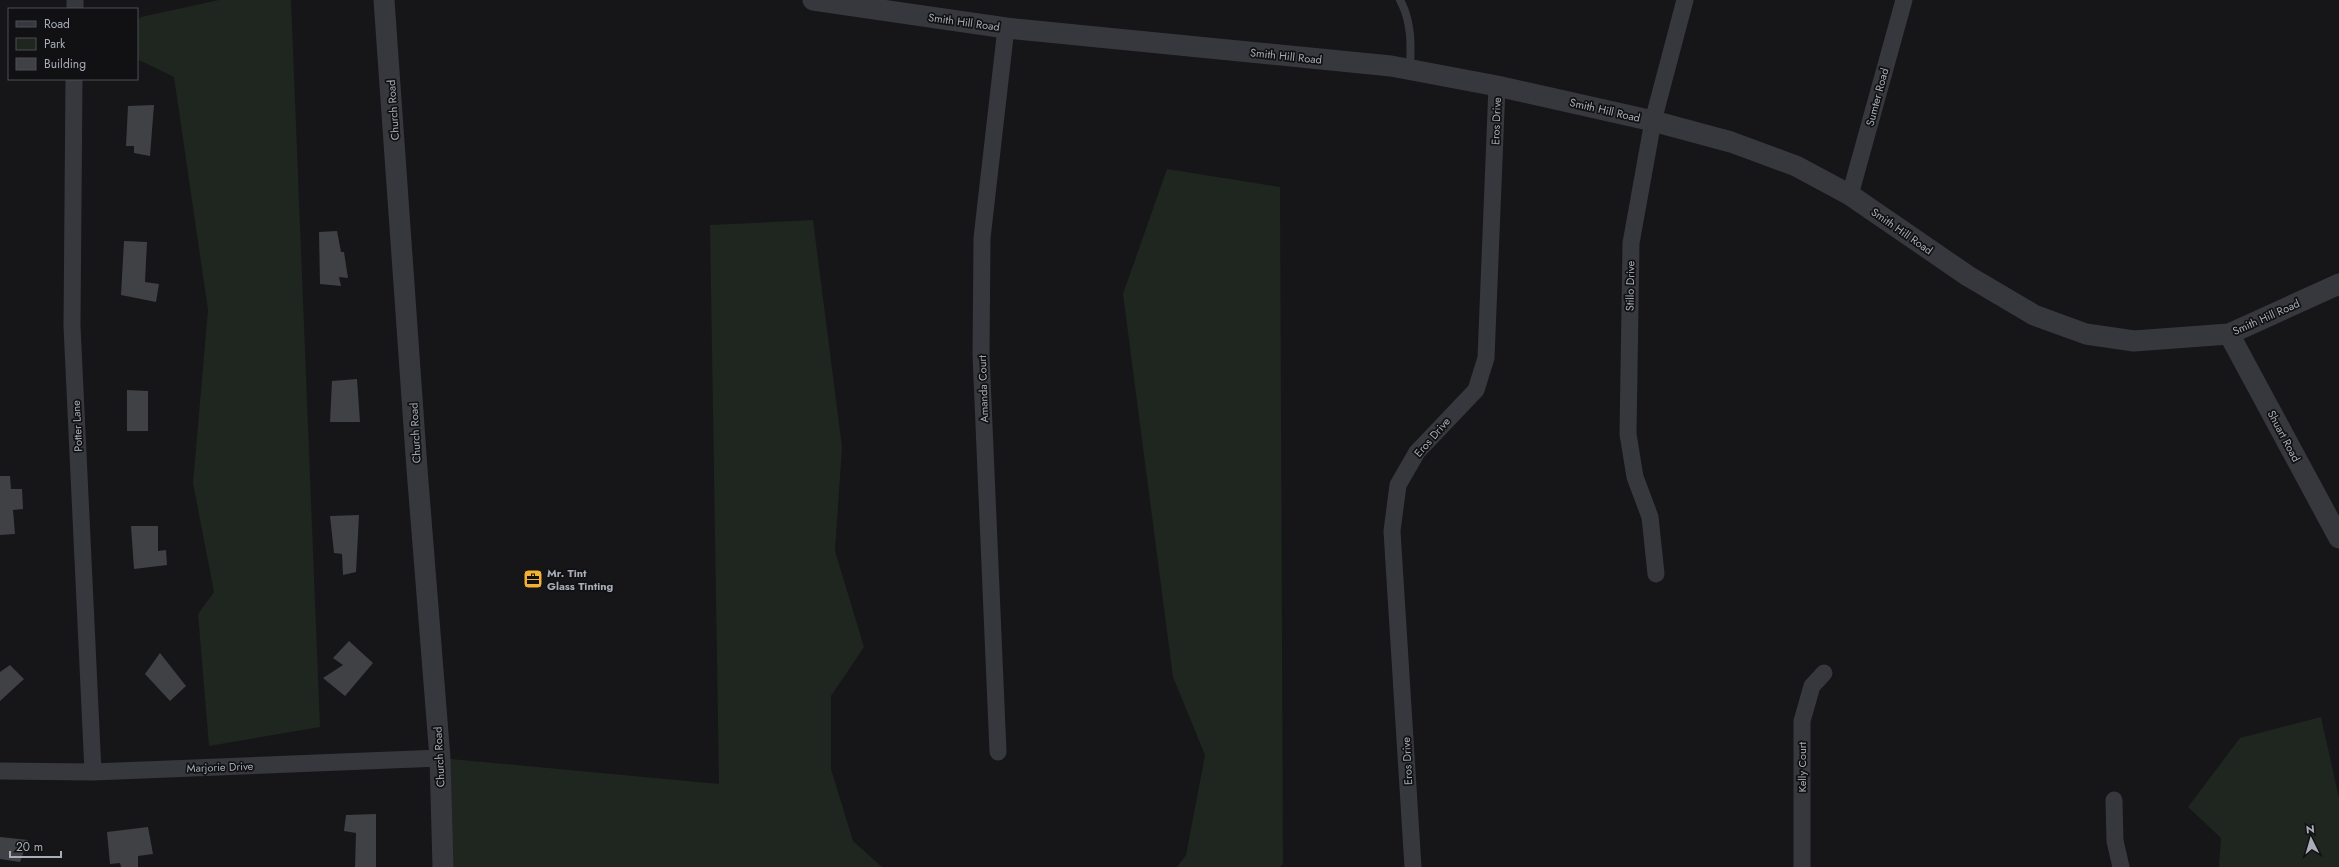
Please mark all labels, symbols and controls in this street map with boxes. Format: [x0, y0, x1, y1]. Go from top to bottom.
legend [8, 8, 138, 80]
street label: Smith Hill Road [927, 9, 1001, 35]
text: Road [44, 15, 70, 33]
text: Park [44, 35, 66, 53]
street label: Smith Hill Road [1249, 44, 1323, 68]
text: Building [44, 55, 86, 73]
street label: Sumter Road [1862, 66, 1892, 128]
street label: Church Road [383, 79, 403, 141]
street label: Smith Hill Road [1568, 94, 1642, 126]
street label: Eros Drive [1487, 96, 1505, 145]
street label: Smith Hill Road [1868, 204, 1936, 258]
street label: Stillo Drive [1622, 260, 1638, 311]
street label: Smith Hill Road [2230, 295, 2302, 339]
street label: Amanda Court [974, 355, 992, 423]
street label: Potter Lane [68, 400, 86, 452]
street label: Church Road [405, 402, 425, 464]
street label: Shuart Road [2264, 407, 2304, 465]
street label: Eros Drive [1410, 413, 1454, 460]
place label: Mr. Tint Glass Tinting [547, 565, 614, 594]
office icon: Mr. Tint Glass Tinting [522, 568, 544, 590]
street label: Church Road [429, 726, 449, 788]
street label: Eros Drive [1398, 736, 1416, 785]
street label: Kelly Court [1794, 741, 1810, 792]
street label: Marjorie Drive [186, 758, 254, 776]
north arrow [2291, 819, 2331, 859]
text: N [2305, 821, 2315, 837]
scale bar [10, 833, 61, 859]
text: 20 m [16, 838, 43, 856]

